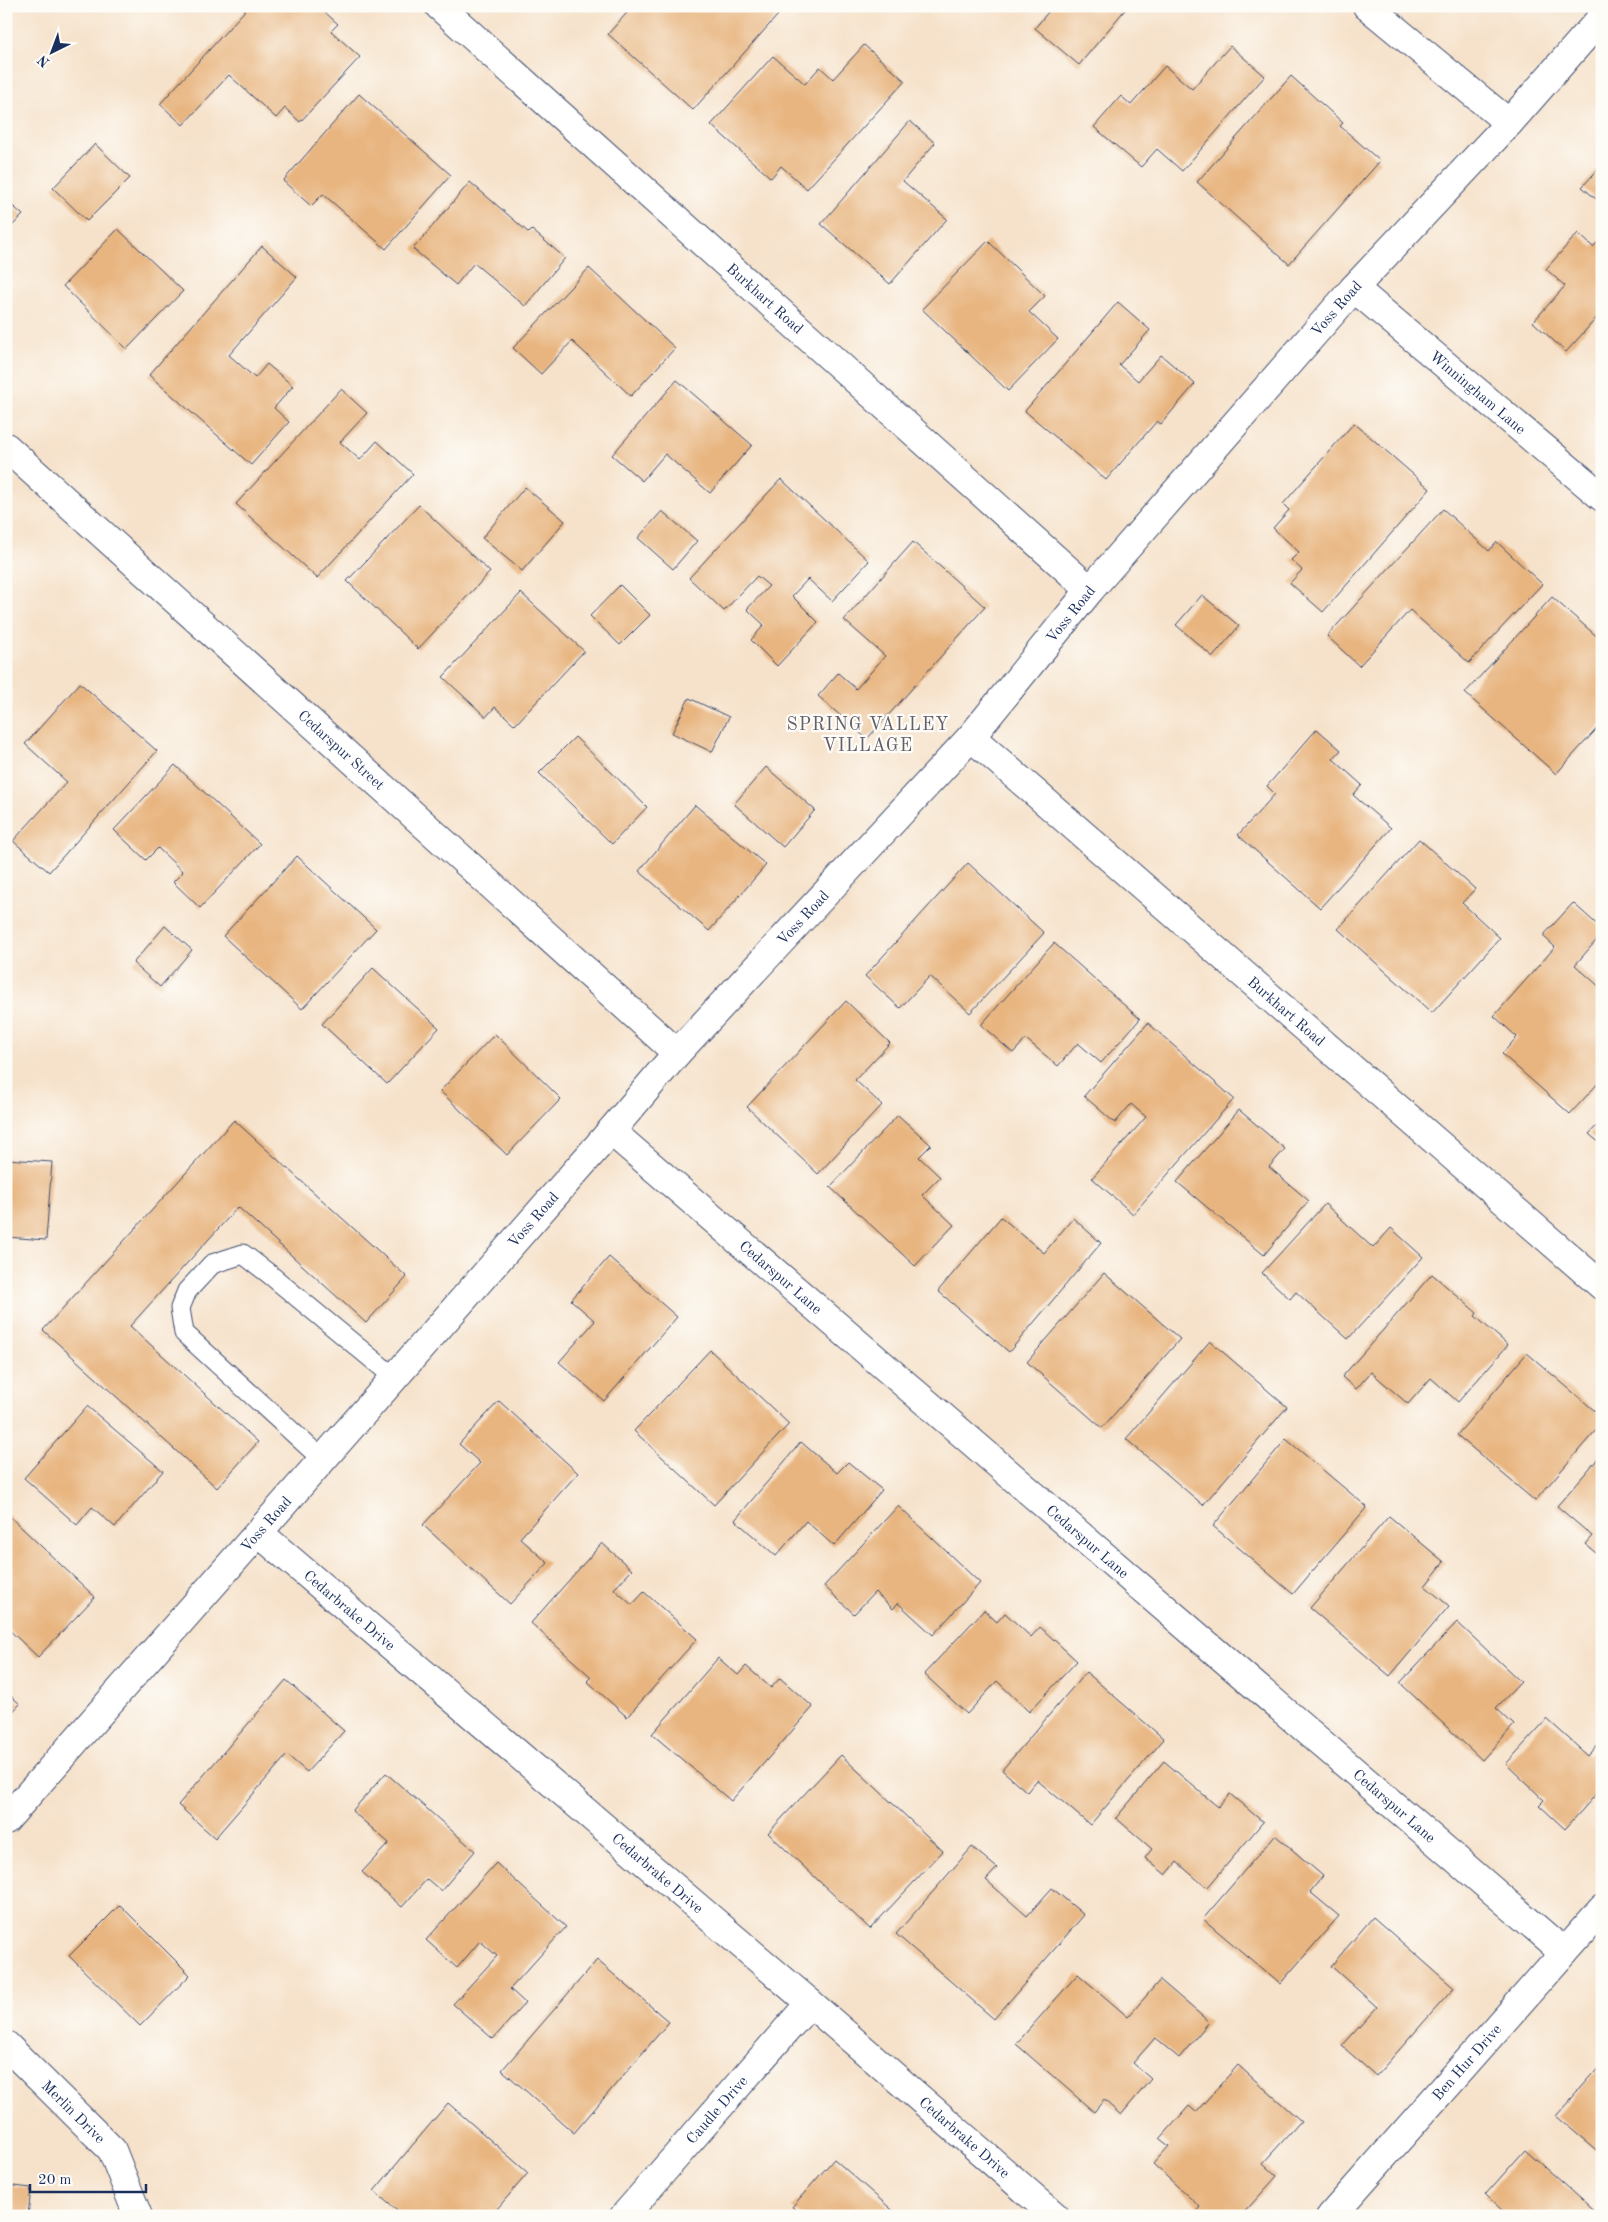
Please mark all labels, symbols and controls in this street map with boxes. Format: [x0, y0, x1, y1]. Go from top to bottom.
north arrow [28, 28, 78, 78]
text: N [35, 52, 53, 70]
street label: Burkhart Road [723, 262, 805, 338]
street label: Voss Road [1309, 279, 1366, 340]
street label: Winningham Lane [1426, 349, 1528, 438]
street label: Voss Road [1044, 584, 1099, 646]
street label: Cedarspur Street [294, 708, 387, 794]
district label: SPRING VALLEY VILLAGE [787, 716, 949, 755]
street label: Voss Road [775, 888, 833, 949]
street label: Burkhart Road [1244, 975, 1327, 1050]
street label: Voss Road [506, 1190, 563, 1251]
street label: Cedarspur Lane [736, 1239, 824, 1318]
street label: Voss Road [239, 1494, 295, 1556]
street label: Cedarspur Lane [1042, 1503, 1131, 1582]
street label: Cedarbrake Drive [300, 1568, 397, 1654]
street label: Cedarspur Lane [1349, 1768, 1438, 1847]
street label: Cedarbrake Drive [608, 1831, 705, 1917]
street label: Ben Hur Drive [1430, 2022, 1505, 2104]
street label: Caudle Drive [684, 2074, 751, 2148]
street label: Merlin Drive [38, 2079, 107, 2147]
street label: Cedarbrake Drive [915, 2095, 1012, 2182]
scale bar [30, 2162, 146, 2194]
text: 20 m [38, 2173, 72, 2188]

